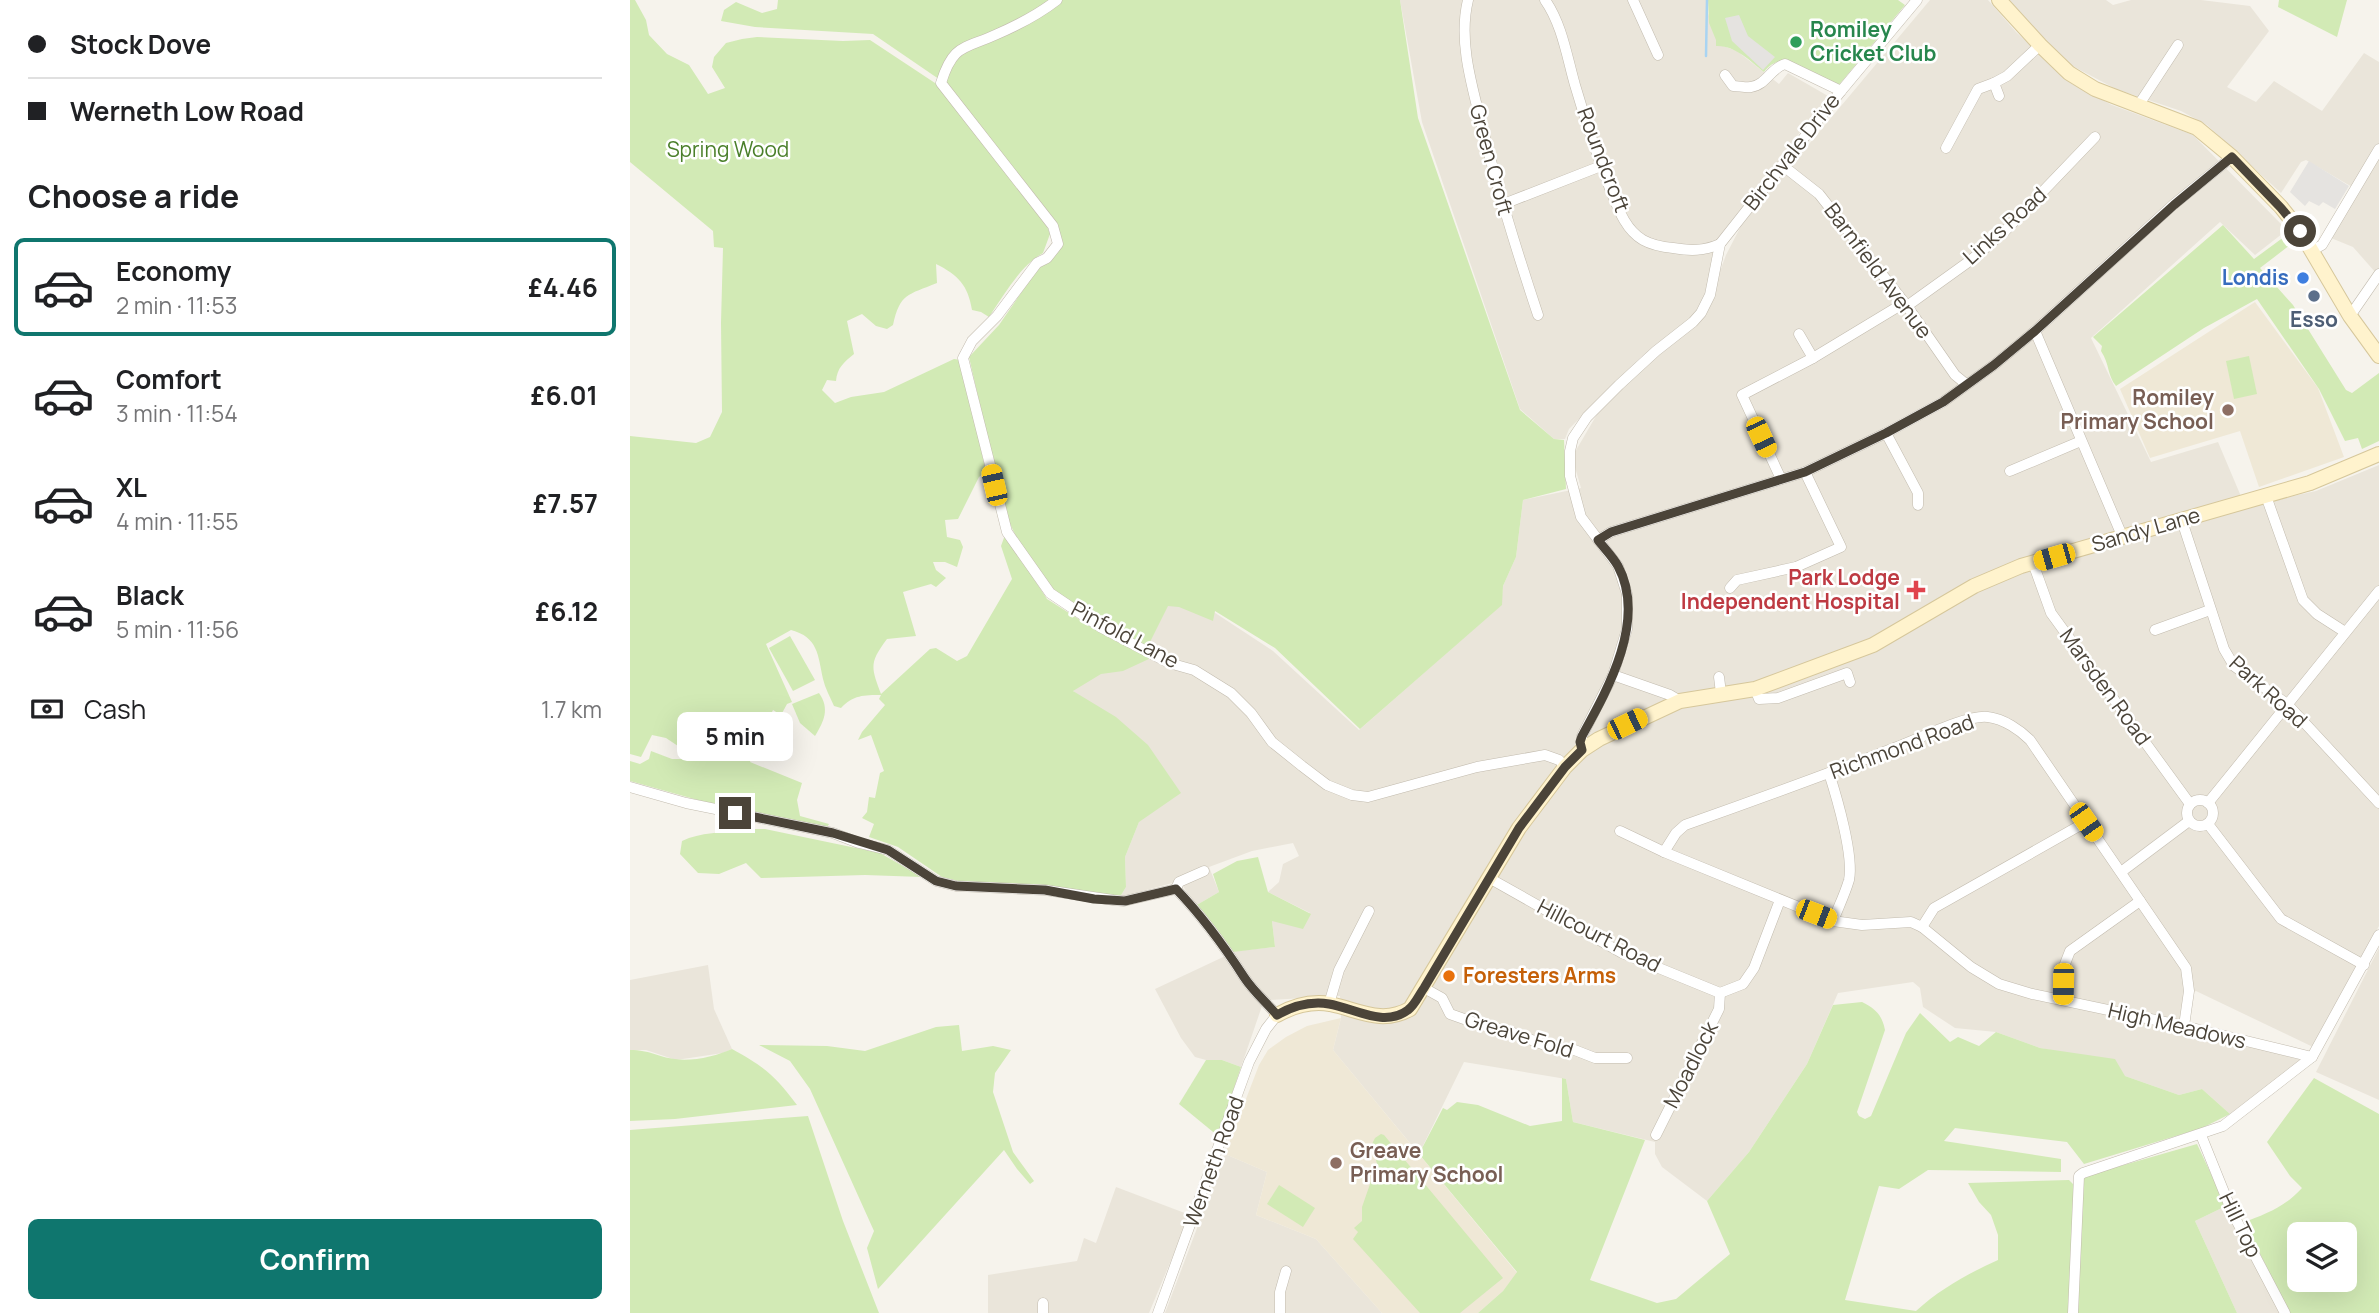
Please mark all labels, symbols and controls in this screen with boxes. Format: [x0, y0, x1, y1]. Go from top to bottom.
place label: Romiley Cricket Club [1810, 15, 1936, 67]
text: Stock Dove [70, 26, 211, 62]
marker: Romiley Cricket Club [1788, 34, 1804, 50]
street label: Birchvale Drive [1737, 87, 1846, 216]
text: Werneth Low Road [70, 93, 304, 129]
street label: Green Croft [1464, 101, 1520, 218]
street label: Roundcroft [1571, 103, 1637, 216]
park label: Spring Wood [667, 135, 789, 163]
text: Choose a ride [28, 174, 239, 218]
street label: Links Road [1957, 180, 2052, 270]
street label: Barnfield Avenue [1819, 197, 1939, 344]
route start [2284, 215, 2316, 247]
text: Economy [116, 253, 231, 289]
icon: car [32, 256, 95, 319]
place label: Londis [2222, 263, 2289, 291]
text: £4.46 [528, 269, 598, 305]
marker: Londis [2295, 270, 2311, 286]
marker: Esso [2306, 288, 2322, 304]
text: 2 min · 11:53 [116, 289, 237, 321]
place label: Esso [2290, 305, 2338, 333]
text: Comfort [116, 361, 222, 397]
icon: car [32, 364, 95, 427]
text: £6.01 [531, 377, 598, 413]
place label: Romiley Primary School [2060, 383, 2214, 435]
text: 3 min · 11:54 [116, 397, 238, 429]
marker: Romiley Primary School [2220, 402, 2236, 418]
car [1743, 414, 1780, 460]
car [980, 462, 1009, 508]
text: XL [116, 469, 147, 505]
icon: car [32, 472, 95, 535]
text: £7.57 [533, 485, 598, 521]
street label: Sandy Lane [2088, 500, 2203, 558]
text: 4 min · 11:55 [116, 505, 239, 537]
car [2031, 541, 2078, 573]
place label: Park Lodge Independent Hospital [1681, 563, 1900, 615]
text: Black [116, 577, 184, 613]
icon: car [32, 580, 95, 643]
marker: Park Lodge Independent Hospital [1906, 580, 1926, 600]
text: £6.12 [535, 593, 598, 629]
street label: Pinfold Lane [1067, 594, 1184, 674]
text: 5 min · 11:56 [116, 613, 239, 645]
street label: Marsden Road [2054, 622, 2158, 751]
street label: Park Road [2224, 649, 2314, 734]
icon: cash [28, 690, 66, 728]
text: Cash [84, 691, 146, 727]
text: 1.7 km [541, 693, 602, 725]
car [1604, 705, 1651, 743]
street label: Richmond Road [1826, 707, 1977, 785]
callout: 5 min [677, 712, 793, 760]
text: 5 min [705, 720, 765, 752]
route end [719, 797, 751, 829]
car [2066, 799, 2107, 845]
street label: Hillcourt Road [1533, 892, 1666, 978]
car [1793, 897, 1840, 931]
place label: Foresters Arms [1463, 961, 1616, 989]
car [2053, 963, 2074, 1005]
marker: Foresters Arms [1441, 968, 1457, 984]
street label: High Meadows [2105, 996, 2249, 1055]
street label: Greave Fold [1462, 1004, 1577, 1064]
street label: Moadlock [1656, 1016, 1724, 1113]
street label: Werneth Road [1176, 1092, 1250, 1231]
place label: Greave Primary School [1350, 1136, 1504, 1188]
marker: Greave Primary School [1328, 1155, 1344, 1171]
street label: Hill Top [2213, 1187, 2269, 1262]
button: Confirm [28, 1219, 602, 1299]
map controls [2287, 1222, 2357, 1292]
button: layers [2287, 1222, 2357, 1292]

